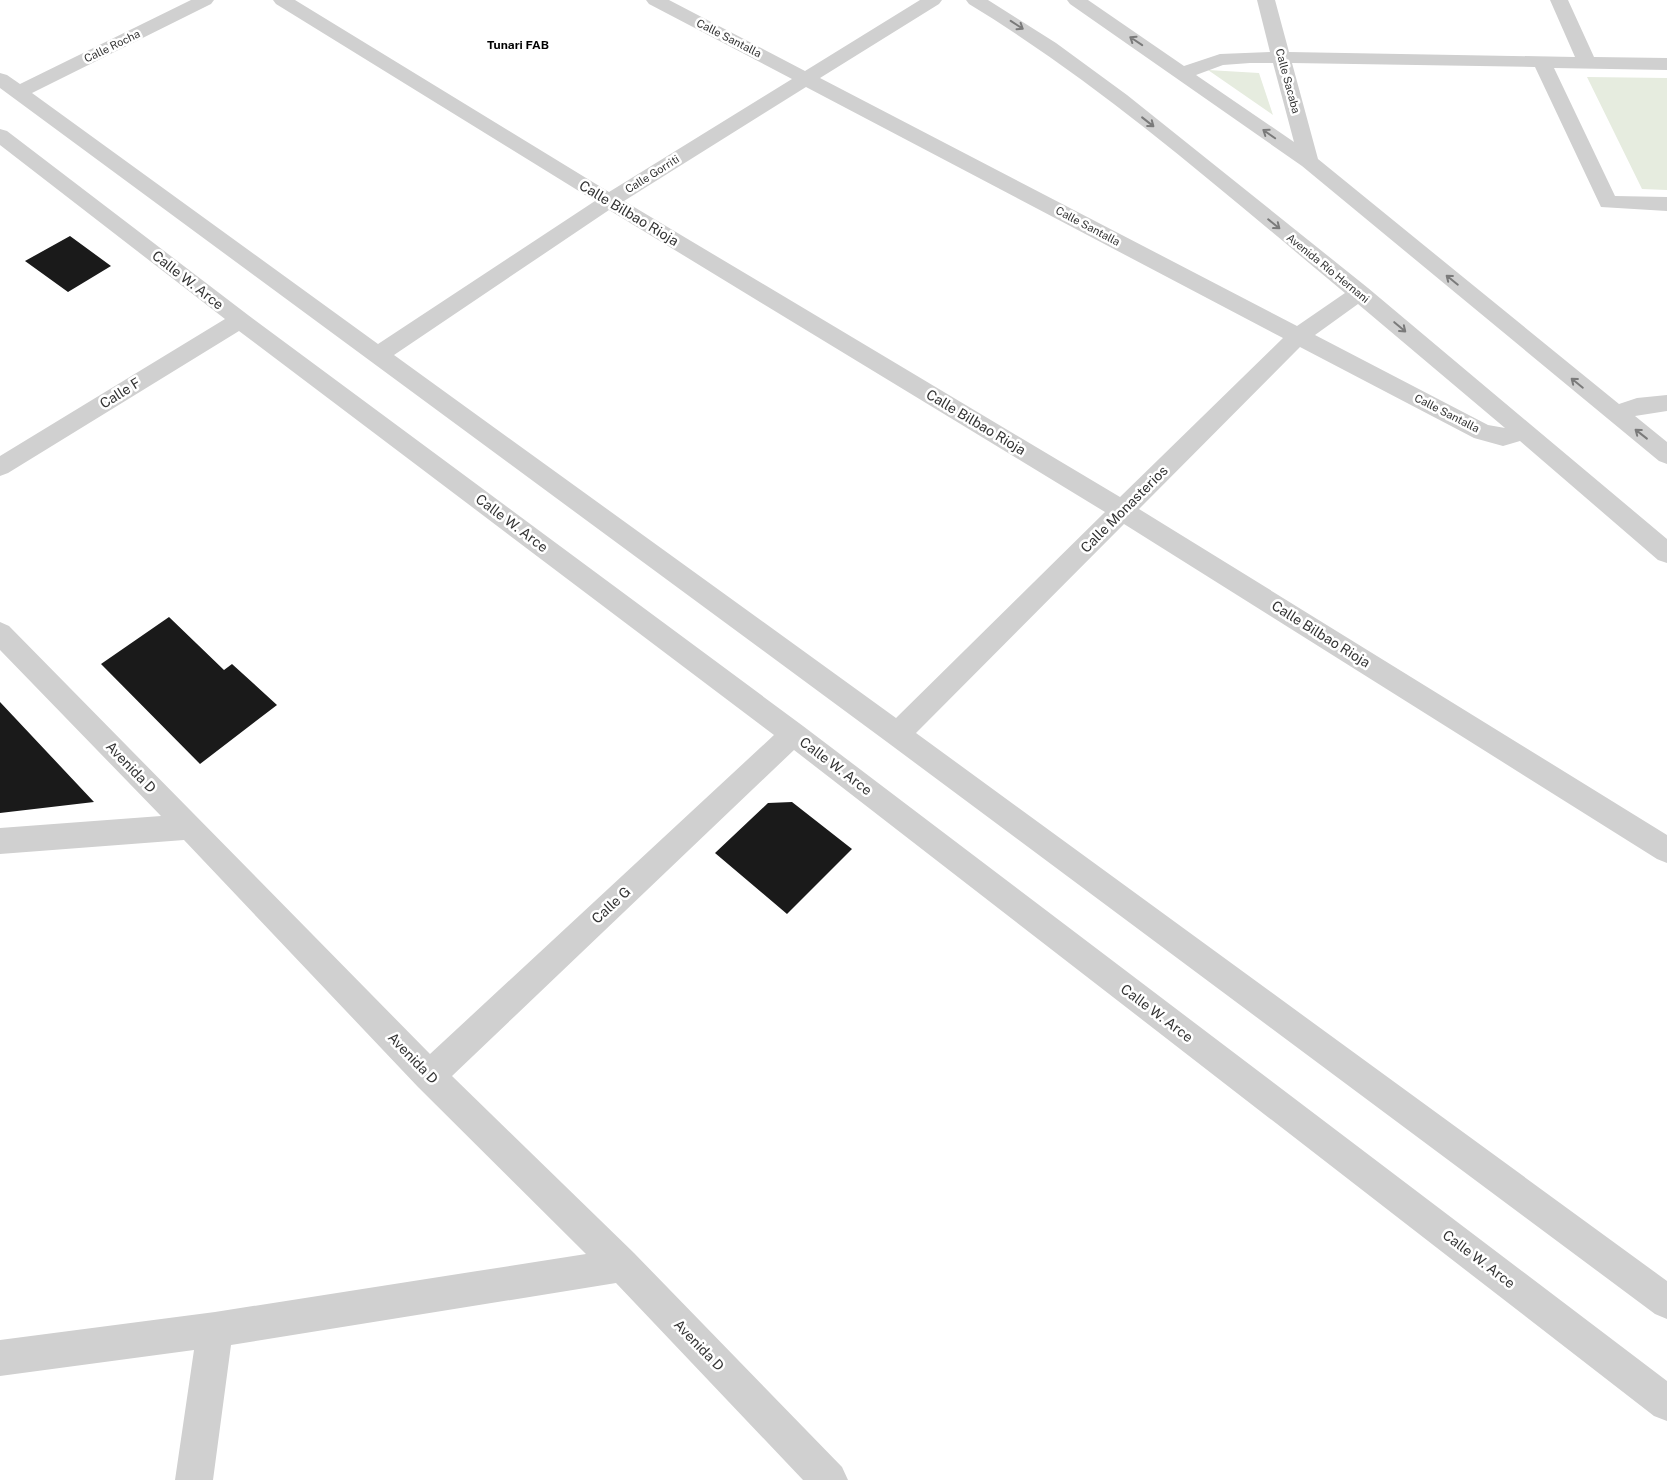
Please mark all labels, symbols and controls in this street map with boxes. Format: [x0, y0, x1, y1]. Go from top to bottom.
street label: Calle Santalla [695, 17, 763, 59]
one-way arrow [1010, 20, 1024, 30]
street label: Calle Rocha [82, 27, 142, 65]
one-way arrow [1129, 36, 1143, 46]
district label: Tunari FAB [487, 38, 549, 52]
street label: Calle Sacaba [1274, 47, 1302, 115]
one-way arrow [1141, 116, 1154, 127]
one-way arrow [1262, 129, 1276, 139]
street label: Calle Gorriti [623, 153, 681, 195]
street label: Calle Bilbao Rioja [576, 177, 682, 249]
street label: Calle Santalla [1054, 204, 1122, 248]
one-way arrow [1267, 218, 1280, 229]
street label: Avenida Río Hernani [1284, 231, 1372, 305]
street label: Calle W. Arce [149, 247, 227, 313]
one-way arrow [1445, 274, 1458, 285]
one-way arrow [1393, 321, 1406, 332]
street label: Calle F [97, 374, 143, 412]
one-way arrow [1571, 377, 1584, 388]
street label: Calle Bilbao Rioja [923, 386, 1029, 458]
street label: Calle Santalla [1413, 392, 1481, 434]
one-way arrow [1635, 429, 1648, 440]
street label: Calle Monasterios [1077, 462, 1171, 556]
street label: Calle W. Arce [473, 491, 551, 555]
street label: Calle Bilbao Rioja [1269, 597, 1373, 671]
street label: Calle W. Arce [797, 734, 875, 798]
street label: Avenida D [103, 738, 159, 796]
street label: Calle G [588, 883, 634, 927]
street label: Calle W. Arce [1118, 981, 1196, 1045]
street label: Avenida D [385, 1029, 441, 1087]
street label: Calle W. Arce [1440, 1227, 1518, 1291]
street label: Avenida D [671, 1316, 727, 1374]

